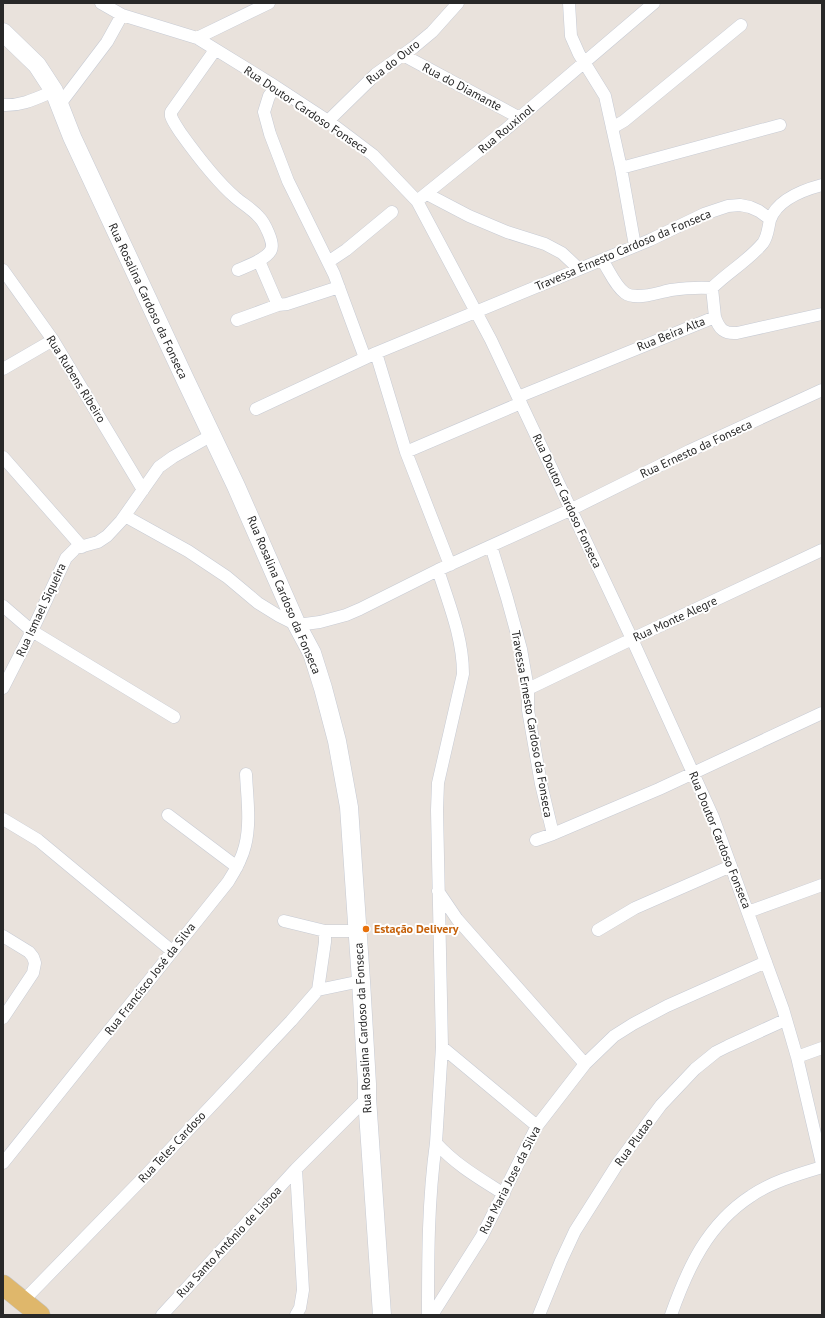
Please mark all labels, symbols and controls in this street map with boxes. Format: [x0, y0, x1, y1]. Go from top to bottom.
street label: Rua do Ouro [363, 36, 423, 87]
street label: Rua do Diamante [420, 59, 505, 114]
street label: Rua Doutor Cardoso Fonseca [241, 62, 371, 157]
street label: Rua Rouxinol [475, 101, 537, 156]
street label: Travessa Ernesto Cardoso da Fonseca [533, 206, 713, 294]
street label: Rua Rosalina Cardoso da Fonseca [106, 220, 191, 381]
street label: Rua Beira Alta [634, 313, 707, 354]
street label: Rua Rubens Ribeiro [44, 332, 109, 425]
street label: Rua Ernesto da Fonseca [637, 416, 754, 481]
street label: Rua Doutor Cardoso Fonseca [530, 431, 605, 571]
street label: Rua Rosalina Cardoso da Fonseca [244, 513, 325, 676]
street label: Rua Ismael Siqueira [12, 561, 69, 659]
street label: Rua Monte Alegre [630, 593, 719, 645]
street label: Travessa Ernesto Cardoso da Fonseca [509, 629, 556, 819]
street label: Rua Doutor Cardoso Fonseca [686, 769, 755, 911]
street label: Rua Francisco José da Silva [101, 919, 198, 1038]
place label: Estação Delivery [374, 921, 459, 936]
marker: Estação Delivery [361, 924, 371, 934]
street label: Rua Rosalina Cardoso da Fonseca [351, 942, 374, 1114]
street label: Rua Teles Cardoso [135, 1108, 209, 1186]
street label: Rua Plutao [611, 1115, 656, 1169]
street label: Rua Maria Jose da Silva [476, 1123, 543, 1236]
street label: Rua Santo Antônio de Lisboa [173, 1183, 284, 1301]

